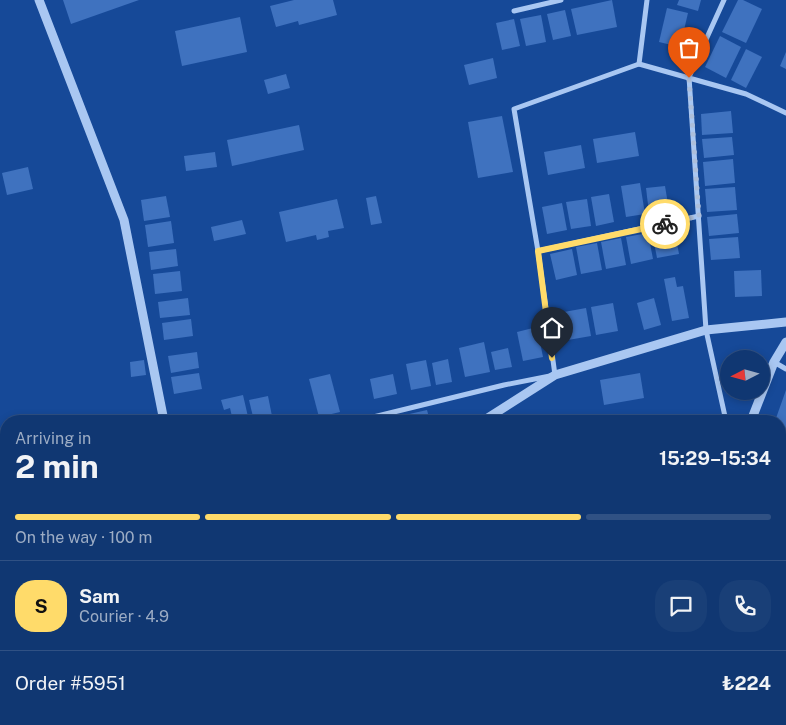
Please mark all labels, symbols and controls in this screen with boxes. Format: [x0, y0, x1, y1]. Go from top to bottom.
pin [668, 27, 710, 78]
icon: bag [675, 34, 703, 62]
courier [640, 199, 690, 249]
icon: bike [651, 210, 679, 238]
pin [531, 307, 573, 358]
icon: home [538, 314, 566, 342]
north arrow [720, 350, 770, 400]
map controls [720, 350, 770, 400]
text: Arriving in [15, 429, 91, 448]
text: 15:29–15:34 [659, 447, 771, 469]
text: 2 min [15, 448, 99, 485]
text: On the way · 100 m [15, 528, 152, 547]
button: chat [655, 580, 707, 632]
button: phone [719, 580, 771, 632]
text: Sam [79, 585, 120, 607]
text: S [34, 595, 48, 617]
text: Courier · 4.9 [79, 607, 169, 626]
text: Order #5951 [15, 672, 126, 694]
text: ₺224 [722, 672, 771, 694]

